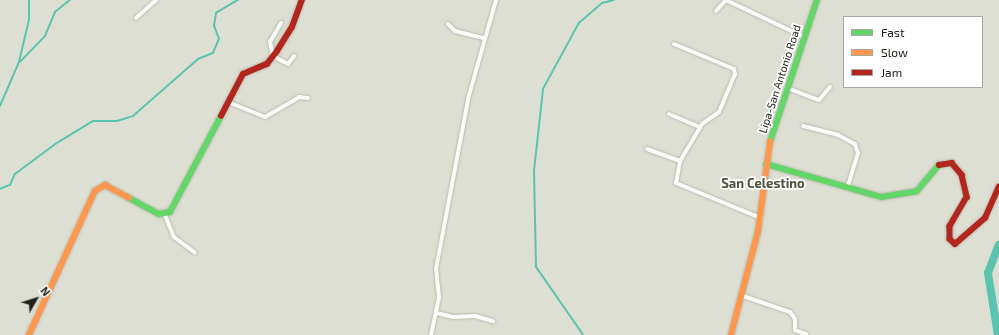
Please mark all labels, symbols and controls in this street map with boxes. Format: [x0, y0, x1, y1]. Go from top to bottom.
legend [843, 16, 983, 88]
street label: Lipa-San Antonio Road [756, 23, 804, 135]
text: Fast [881, 25, 904, 39]
text: Slow [881, 45, 908, 59]
text: Jam [881, 65, 902, 79]
district label: San Celestino [721, 175, 805, 191]
north arrow [16, 279, 56, 319]
text: N [38, 284, 53, 298]

